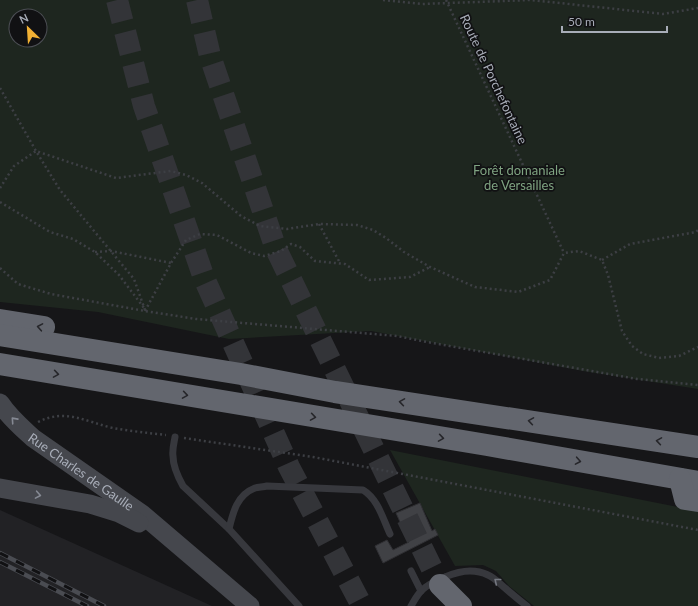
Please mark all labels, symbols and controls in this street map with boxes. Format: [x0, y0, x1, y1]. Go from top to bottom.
north arrow [8, 8, 48, 48]
scale bar [562, 8, 667, 34]
text: N [17, 11, 30, 26]
street label: Route de Porchefontaine [457, 12, 531, 147]
text: 50 m [568, 14, 595, 29]
park label: Forêt domaniale de Versailles [473, 162, 565, 193]
one-way arrow [37, 323, 43, 332]
one-way arrow [53, 369, 59, 378]
one-way arrow [182, 391, 188, 399]
one-way arrow [399, 398, 405, 407]
one-way arrow [310, 412, 316, 421]
one-way arrow [11, 417, 18, 425]
one-way arrow [528, 418, 534, 426]
street label: Rue Charles de Gaulle [25, 429, 137, 514]
one-way arrow [438, 433, 444, 442]
one-way arrow [656, 437, 663, 446]
one-way arrow [575, 456, 581, 465]
one-way arrow [35, 490, 42, 499]
one-way arrow [494, 579, 501, 586]

